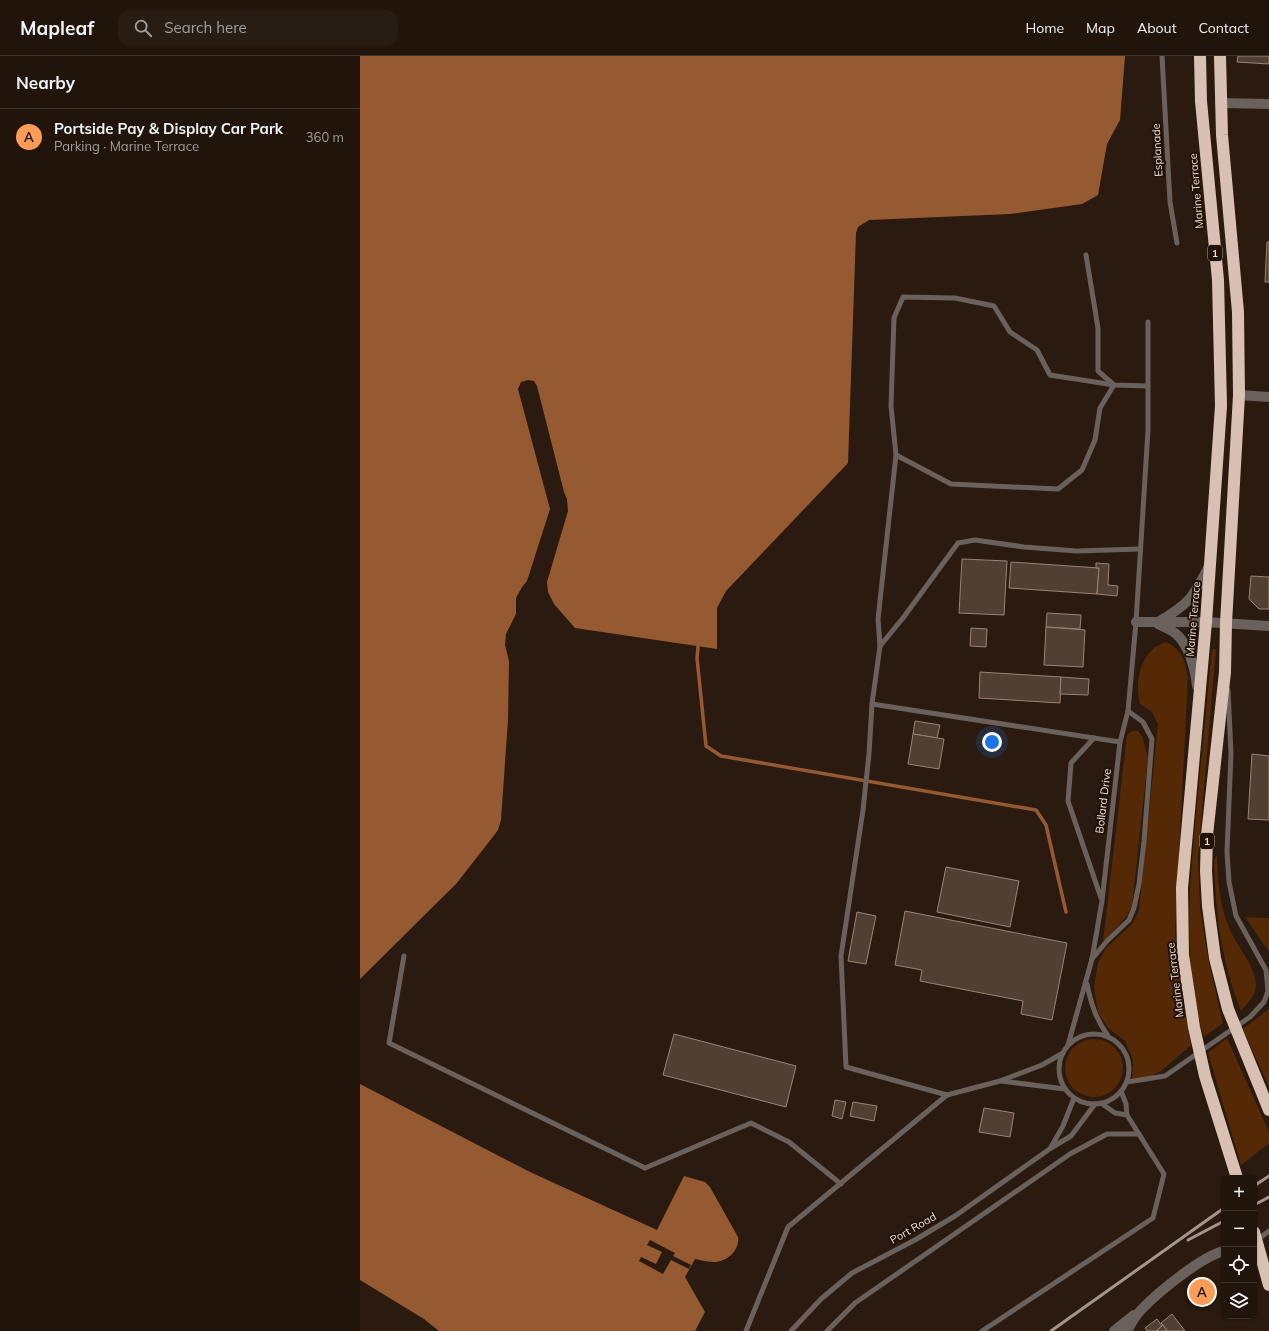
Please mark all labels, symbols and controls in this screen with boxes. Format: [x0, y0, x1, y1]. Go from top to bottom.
search box [118, 10, 398, 46]
text: Mapleaf [20, 16, 94, 40]
icon: search [132, 17, 154, 39]
text: Search here [164, 18, 247, 37]
text: Home [1025, 19, 1064, 37]
text: Map [1086, 19, 1115, 37]
text: About [1137, 19, 1177, 37]
text: Contact [1199, 19, 1249, 37]
text: Nearby [16, 72, 75, 93]
text: Portside Pay & Display Car Park [54, 119, 283, 138]
street label: Esplanade [1149, 123, 1165, 177]
text: A [24, 129, 34, 145]
text: 360 m [306, 129, 344, 145]
text: Parking · Marine Terrace [54, 138, 199, 154]
street label: Marine Terrace [1186, 153, 1206, 229]
road number: 1 [1208, 245, 1222, 261]
street label: Marine Terrace [1183, 581, 1203, 657]
your location [982, 732, 1002, 752]
street label: Bollard Drive [1092, 768, 1114, 834]
road number: 1 [1200, 833, 1214, 849]
street label: Marine Terrace [1163, 942, 1187, 1018]
map controls [1221, 1175, 1257, 1319]
button: + [1221, 1175, 1257, 1211]
street label: Port Road [887, 1209, 939, 1247]
button: − [1221, 1211, 1257, 1247]
button: locate [1221, 1247, 1257, 1283]
pin: A [1189, 1277, 1215, 1307]
button: layers [1221, 1283, 1257, 1319]

